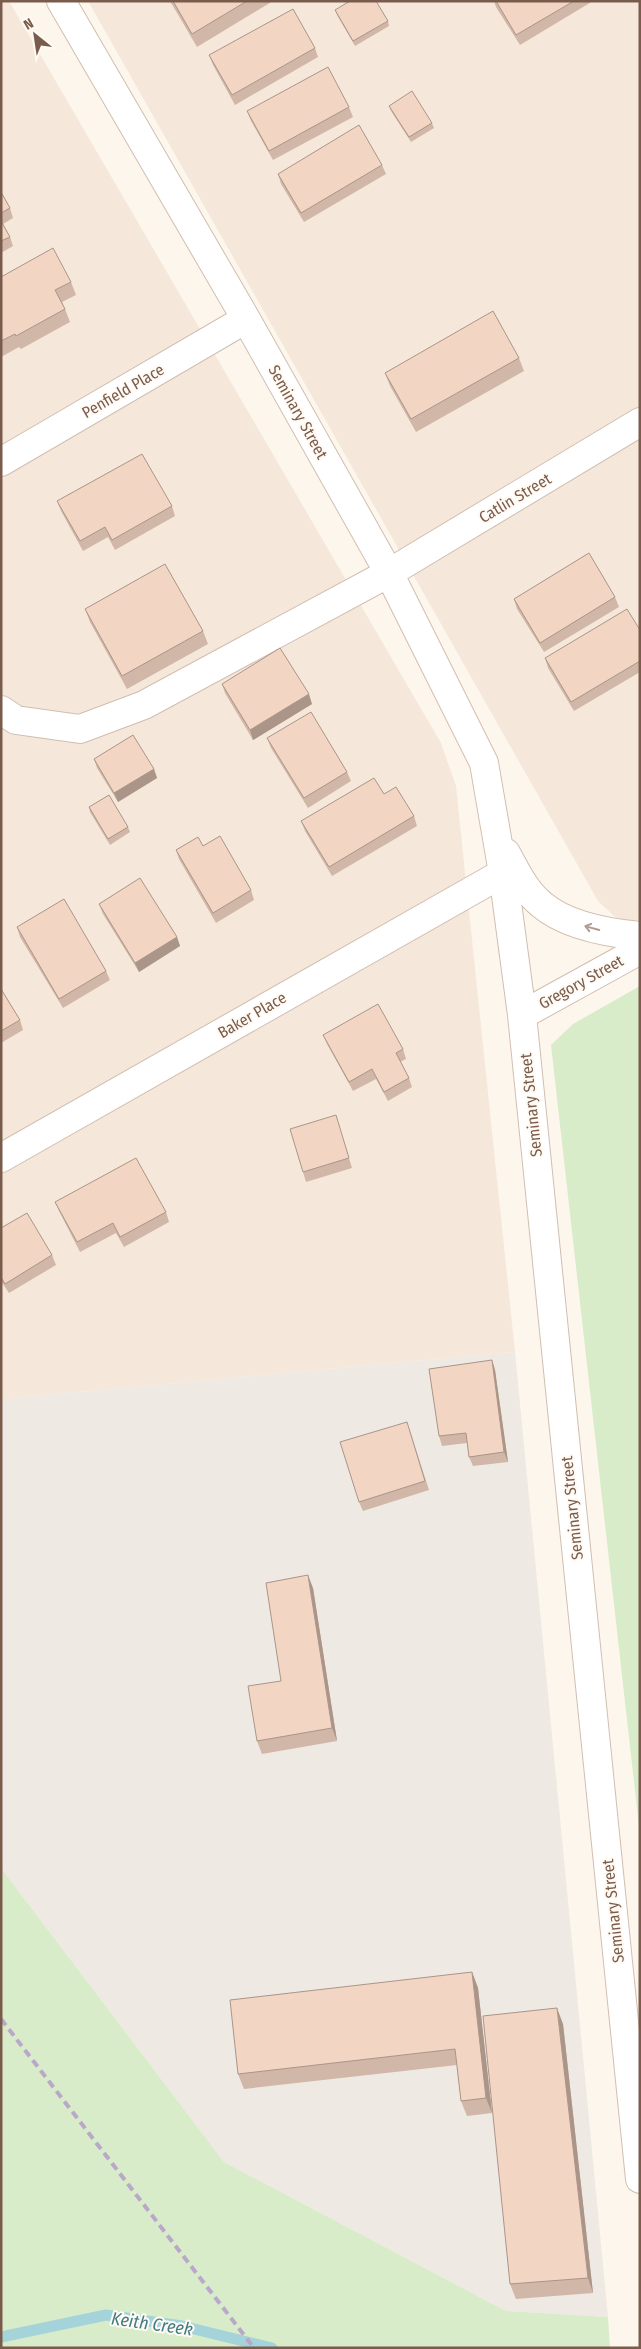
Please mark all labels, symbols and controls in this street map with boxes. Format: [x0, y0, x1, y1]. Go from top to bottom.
north arrow [10, 10, 60, 60]
text: N [21, 15, 37, 34]
street label: Penfield Place [79, 360, 168, 422]
street label: Seminary Street [264, 362, 332, 463]
street label: Catlin Street [476, 469, 555, 527]
one-way arrow [584, 923, 600, 932]
street label: Gregory Street [535, 951, 627, 1013]
street label: Baker Place [214, 988, 290, 1042]
street label: Seminary Street [516, 1051, 546, 1158]
street label: Seminary Street [557, 1454, 587, 1561]
street label: Seminary Street [598, 1857, 628, 1964]
water label: Keith Creek [110, 2307, 194, 2341]

